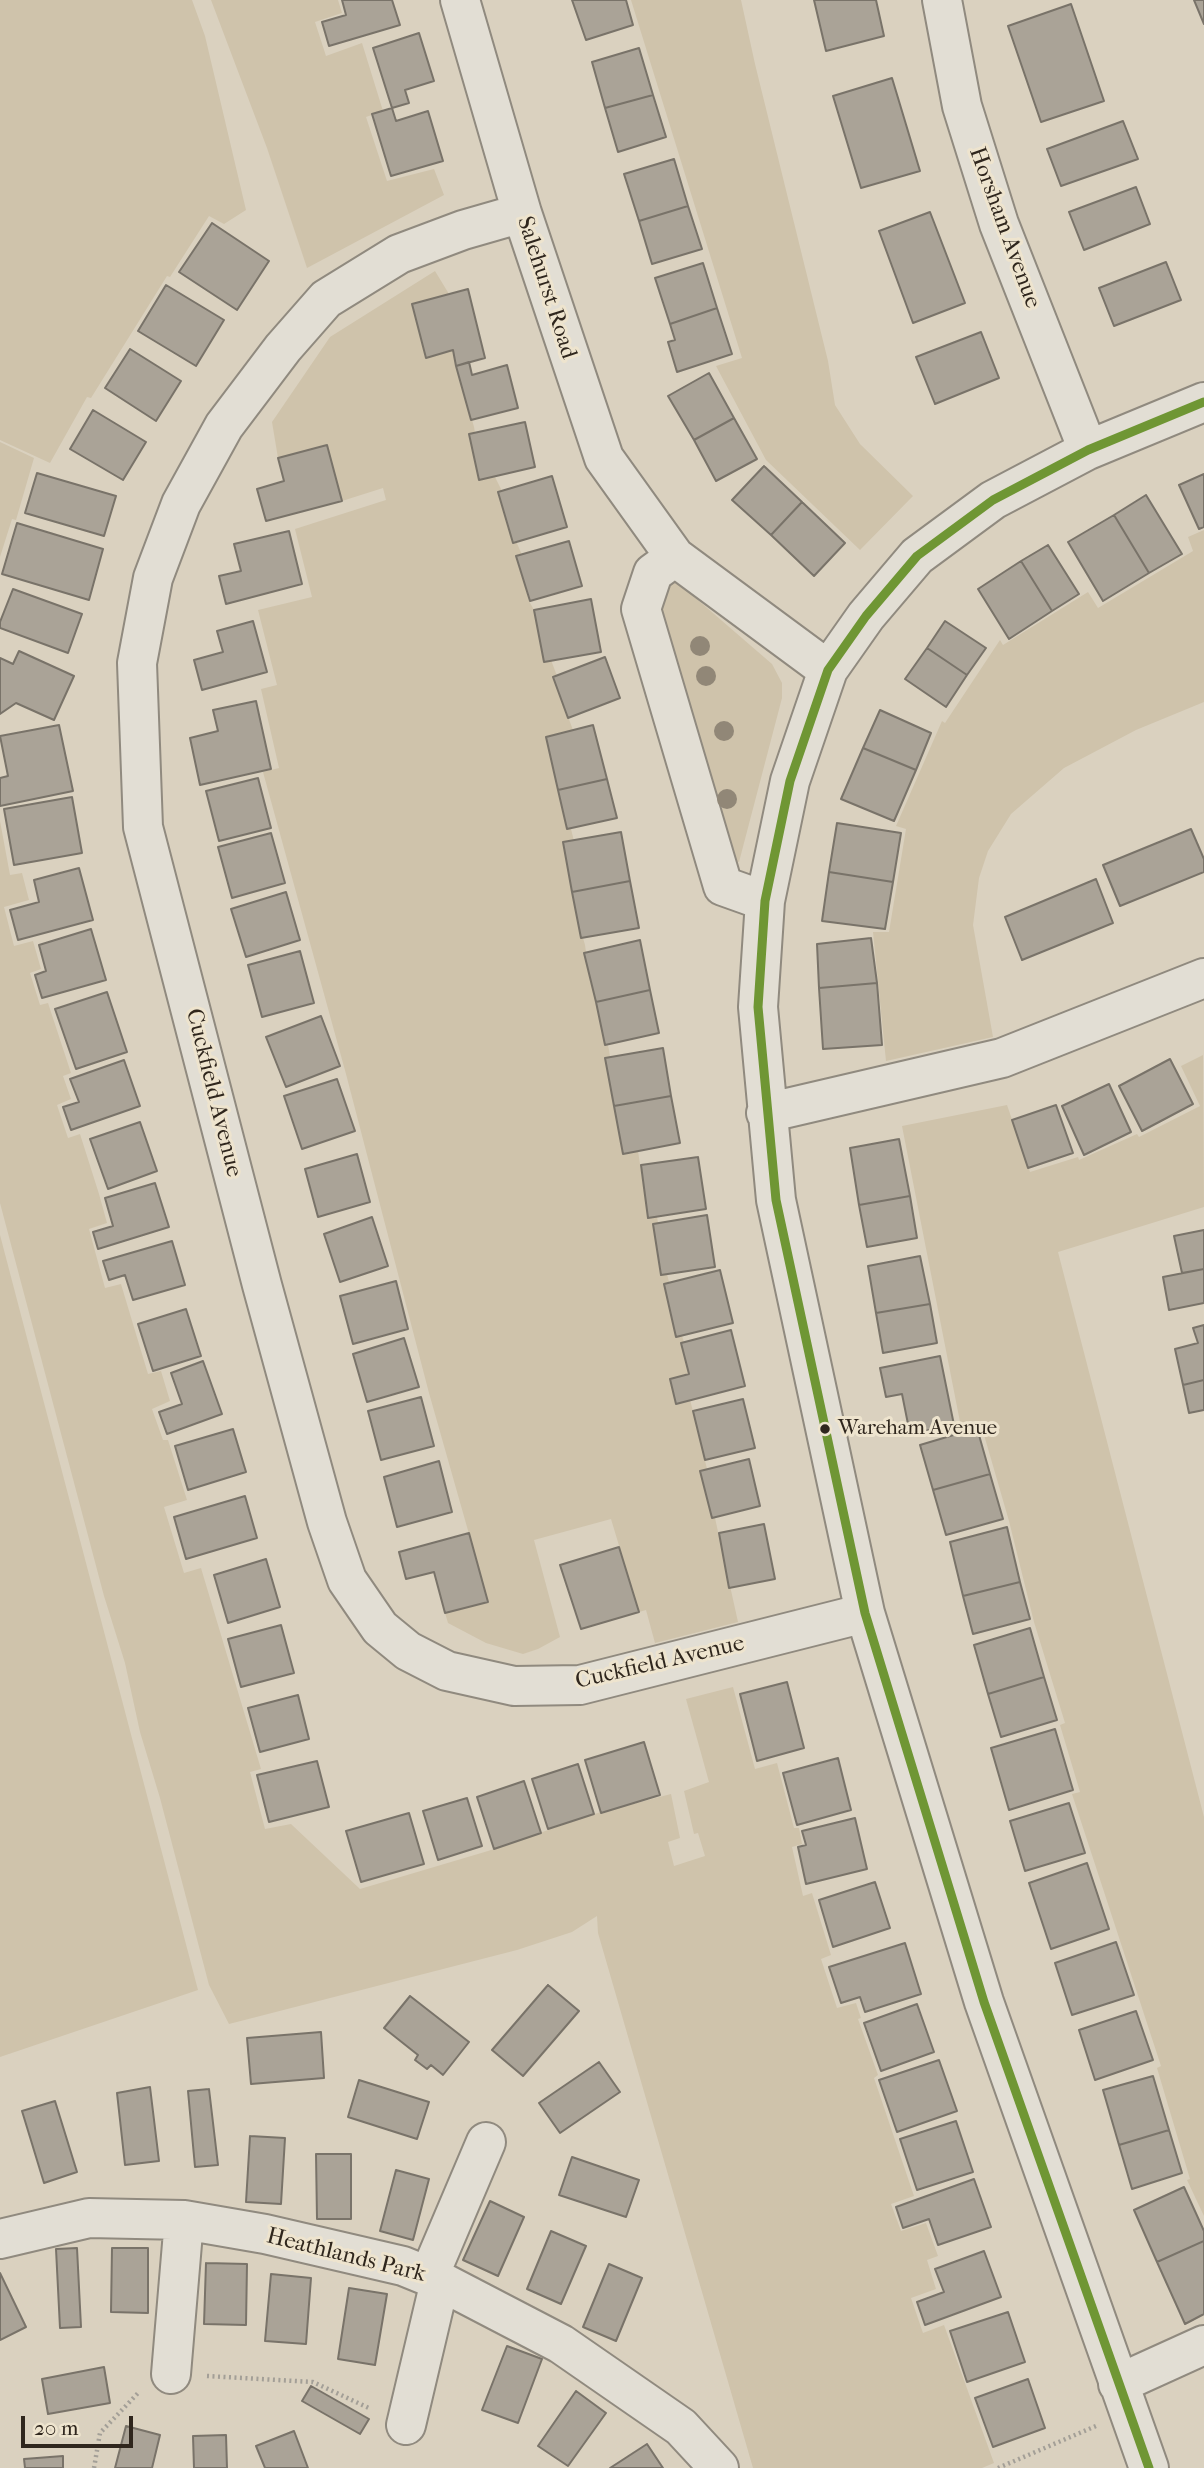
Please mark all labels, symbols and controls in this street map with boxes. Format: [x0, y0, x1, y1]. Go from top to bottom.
street label: Horsham Avenue [962, 144, 1046, 312]
street label: Salehurst Road [510, 213, 582, 363]
street label: Cuckfield Avenue [179, 1006, 247, 1180]
place label: Wareham Avenue [838, 1416, 997, 1442]
marker: Wareham Avenue [818, 1422, 832, 1436]
street label: Cuckfield Avenue [573, 1630, 747, 1696]
street label: Heathlands Park [264, 2223, 428, 2289]
scale bar [24, 2402, 136, 2446]
text: 20 m [34, 2416, 78, 2440]

